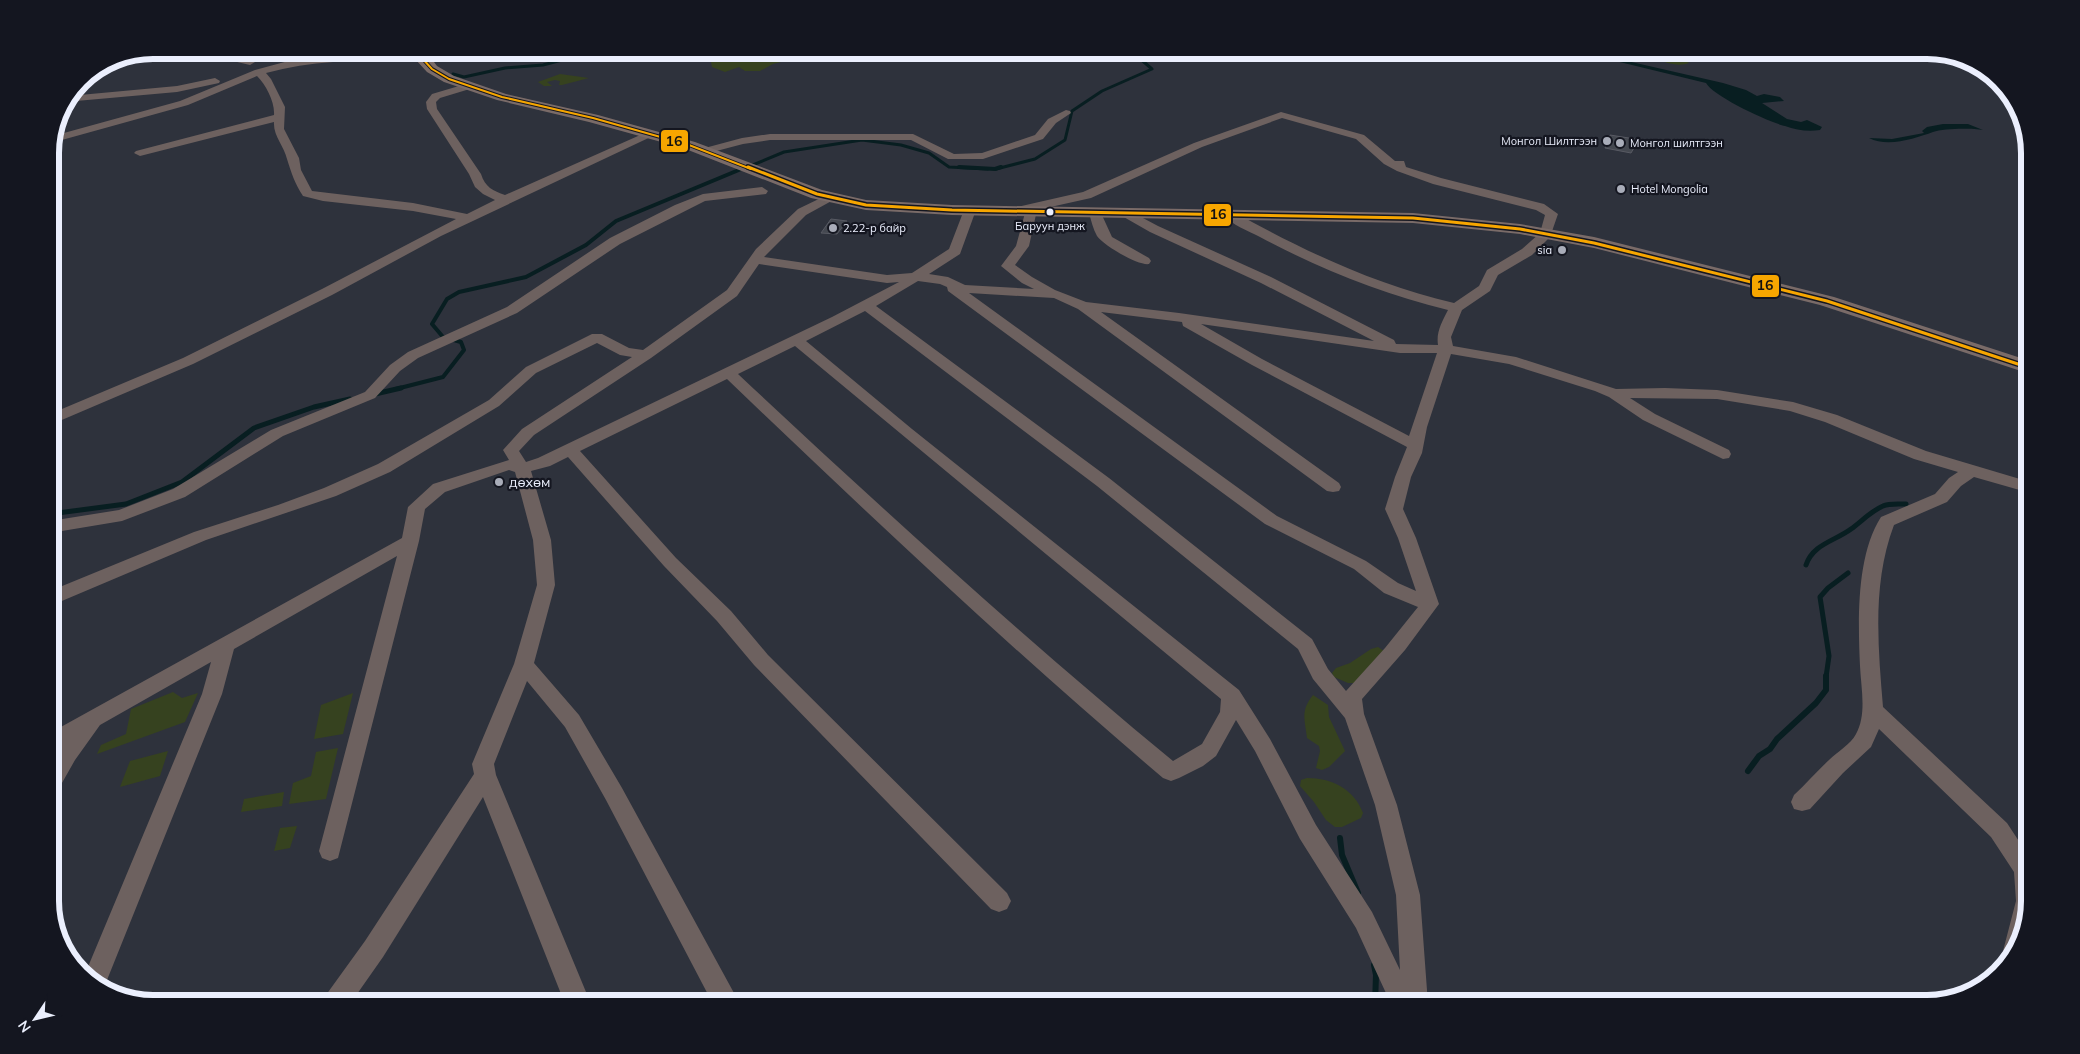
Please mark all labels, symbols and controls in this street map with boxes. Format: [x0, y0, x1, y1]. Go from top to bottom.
line badge: 16 [660, 129, 689, 153]
text: 16 [666, 132, 682, 150]
place label: Монгол Шилтгээн [1501, 134, 1597, 148]
marker: Монгол Шилтгээн [1601, 135, 1613, 147]
place label: Монгол шилтгээн [1630, 136, 1723, 150]
marker: Монгол шилтгээн [1614, 137, 1626, 149]
place label: Hotel Mongolia [1631, 182, 1708, 196]
marker: Hotel Mongolia [1615, 183, 1627, 195]
line badge: 16 [1203, 203, 1232, 227]
text: 16 [1210, 205, 1226, 223]
marker: Баруун дэнж [1045, 207, 1055, 217]
place label: Баруун дэнж [1015, 219, 1085, 233]
place label: 2.22-р байр [843, 221, 906, 235]
marker: 2.22-р байр [827, 222, 839, 234]
place label: sia [1537, 243, 1552, 257]
marker: sia [1556, 244, 1568, 256]
line badge: 16 [1751, 274, 1780, 298]
text: 16 [1757, 276, 1773, 294]
place label: дөхөм [509, 473, 551, 491]
marker: дөхөм [493, 476, 505, 488]
north arrow [10, 994, 60, 1044]
text: N [14, 1017, 35, 1036]

